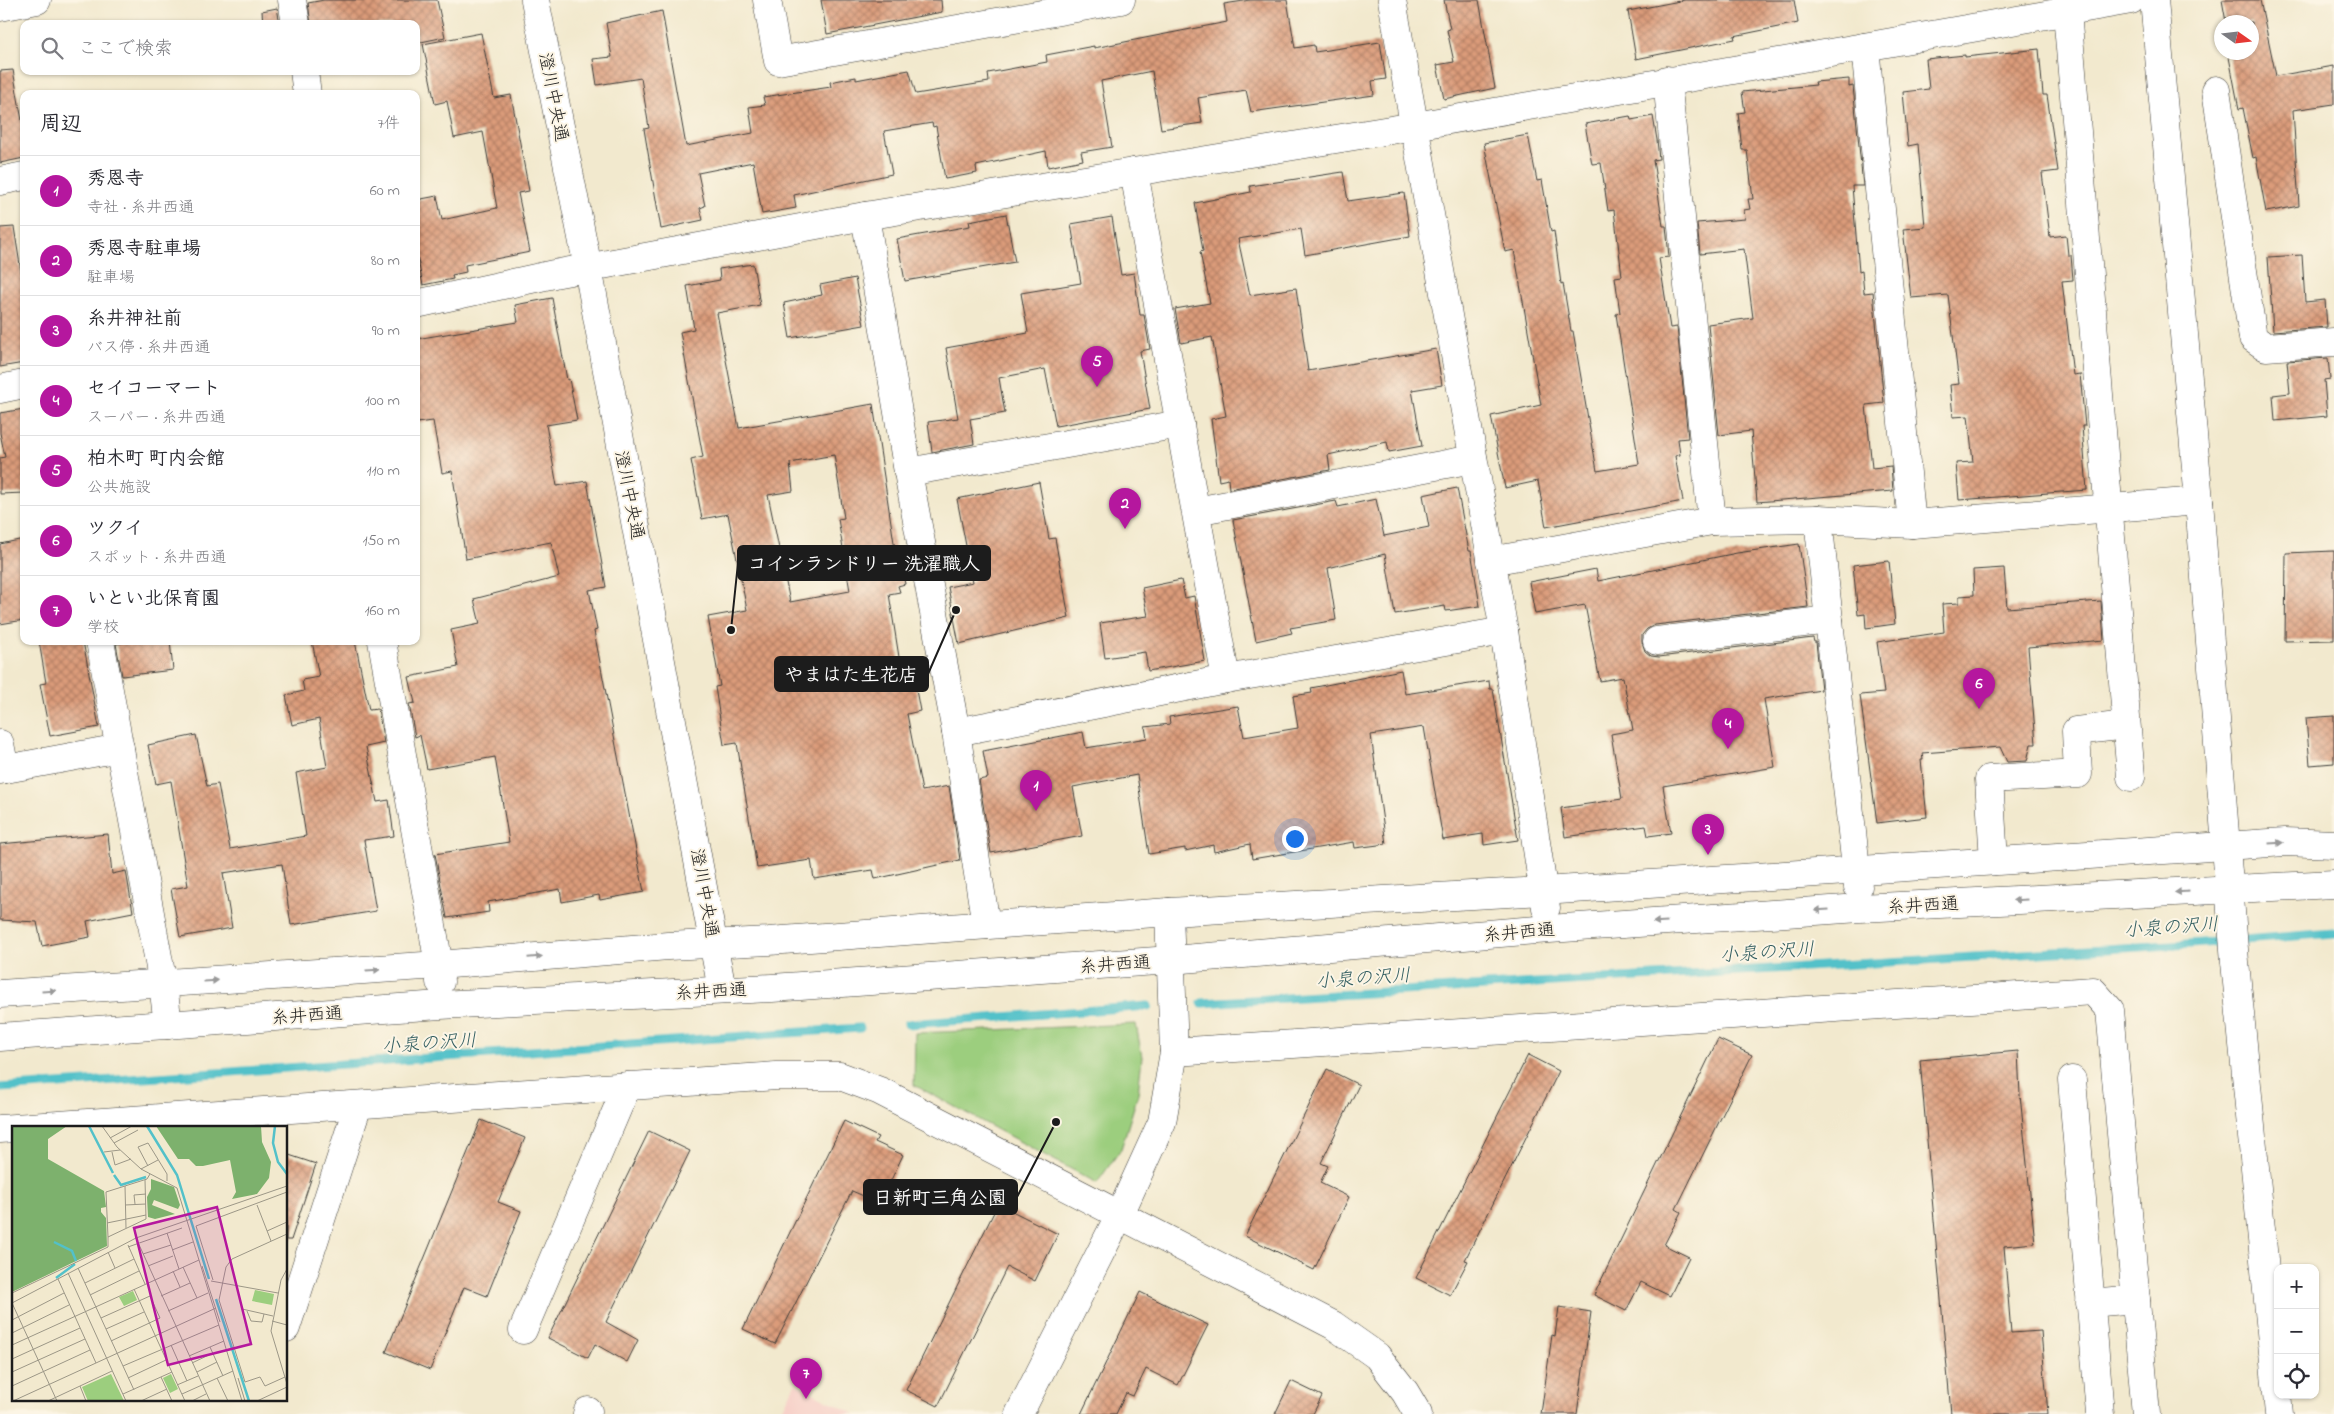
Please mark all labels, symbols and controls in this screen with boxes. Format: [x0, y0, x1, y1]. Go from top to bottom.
north arrow [2214, 15, 2259, 60]
search box [20, 20, 420, 75]
icon: search [38, 34, 66, 62]
text: ここで検索 [78, 36, 173, 63]
street label: 澄川中央通 [531, 51, 573, 144]
text: 周辺 [40, 110, 82, 140]
text: 7件 [377, 112, 400, 136]
text: 秀恩寺 [87, 166, 144, 193]
text: 1 [53, 179, 59, 203]
text: 60 m [370, 179, 400, 203]
text: 寺社 · 糸井西通 [87, 196, 194, 220]
text: 秀恩寺駐車場 [87, 236, 201, 263]
text: 2 [52, 249, 60, 273]
text: 80 m [371, 249, 400, 273]
text: 駐車場 [87, 266, 135, 290]
text: 糸井神社前 [87, 306, 182, 333]
text: 3 [53, 319, 59, 343]
text: 90 m [372, 319, 400, 343]
text: バス停 · 糸井西通 [87, 336, 210, 360]
pin: 5 [1081, 346, 1113, 387]
text: セイコーマート [87, 376, 221, 403]
text: 4 [53, 389, 59, 413]
text: 100 m [365, 389, 400, 413]
text: スーパー · 糸井西通 [87, 406, 226, 430]
text: 柏木町 町内会館 [87, 446, 225, 473]
street label: 澄川中央通 [607, 449, 649, 542]
text: 5 [51, 459, 61, 483]
text: 110 m [366, 459, 400, 483]
text: 公共施設 [87, 476, 151, 500]
pin: 2 [1109, 488, 1141, 529]
text: ツクイ [87, 516, 143, 543]
text: 6 [52, 529, 60, 553]
text: 150 m [362, 529, 400, 553]
text: スポット · 糸井西通 [87, 546, 226, 570]
callout: コインランドリー 洗濯職人 [738, 546, 990, 580]
text: コインランドリー 洗濯職人 [748, 552, 980, 579]
text: いとい北保育園 [87, 586, 220, 613]
text: 7 [53, 599, 59, 623]
text: 160 m [365, 599, 400, 623]
text: 学校 [87, 616, 119, 640]
callout: やまはた生花店 [775, 657, 928, 691]
text: やまはた生花店 [784, 663, 918, 690]
pin: 6 [1963, 668, 1995, 709]
pin: 4 [1712, 708, 1744, 749]
pin: 1 [1020, 770, 1052, 811]
pin: 3 [1692, 814, 1724, 855]
your location [1282, 826, 1308, 852]
one-way arrow [2268, 838, 2284, 846]
street label: 澄川中央通 [682, 847, 724, 940]
one-way arrow [2174, 889, 2190, 897]
street label: 糸井西通 [1886, 892, 1960, 922]
one-way arrow [2011, 896, 2027, 904]
one-way arrow [1814, 907, 1830, 915]
water label: 小泉の沢川 [2123, 912, 2220, 945]
street label: 糸井西通 [1482, 918, 1556, 950]
one-way arrow [1652, 918, 1668, 926]
water label: 小泉の沢川 [1719, 937, 1816, 970]
street label: 糸井西通 [1078, 951, 1152, 981]
one-way arrow [527, 953, 543, 961]
water label: 小泉の沢川 [1315, 963, 1412, 996]
one-way arrow [365, 965, 381, 973]
one-way arrow [203, 976, 219, 984]
street label: 糸井西通 [674, 978, 748, 1008]
one-way arrow [41, 986, 57, 994]
street label: 糸井西通 [270, 1002, 344, 1032]
water label: 小泉の沢川 [381, 1028, 478, 1061]
inset map [12, 1126, 288, 1402]
callout: 日新町三角公園 [864, 1180, 1017, 1214]
text: 日新町三角公園 [873, 1186, 1007, 1213]
map controls [2274, 1264, 2319, 1399]
button: + [2274, 1264, 2319, 1309]
button: − [2274, 1309, 2319, 1354]
button: locate [2274, 1354, 2319, 1399]
pin: 7 [790, 1358, 822, 1399]

